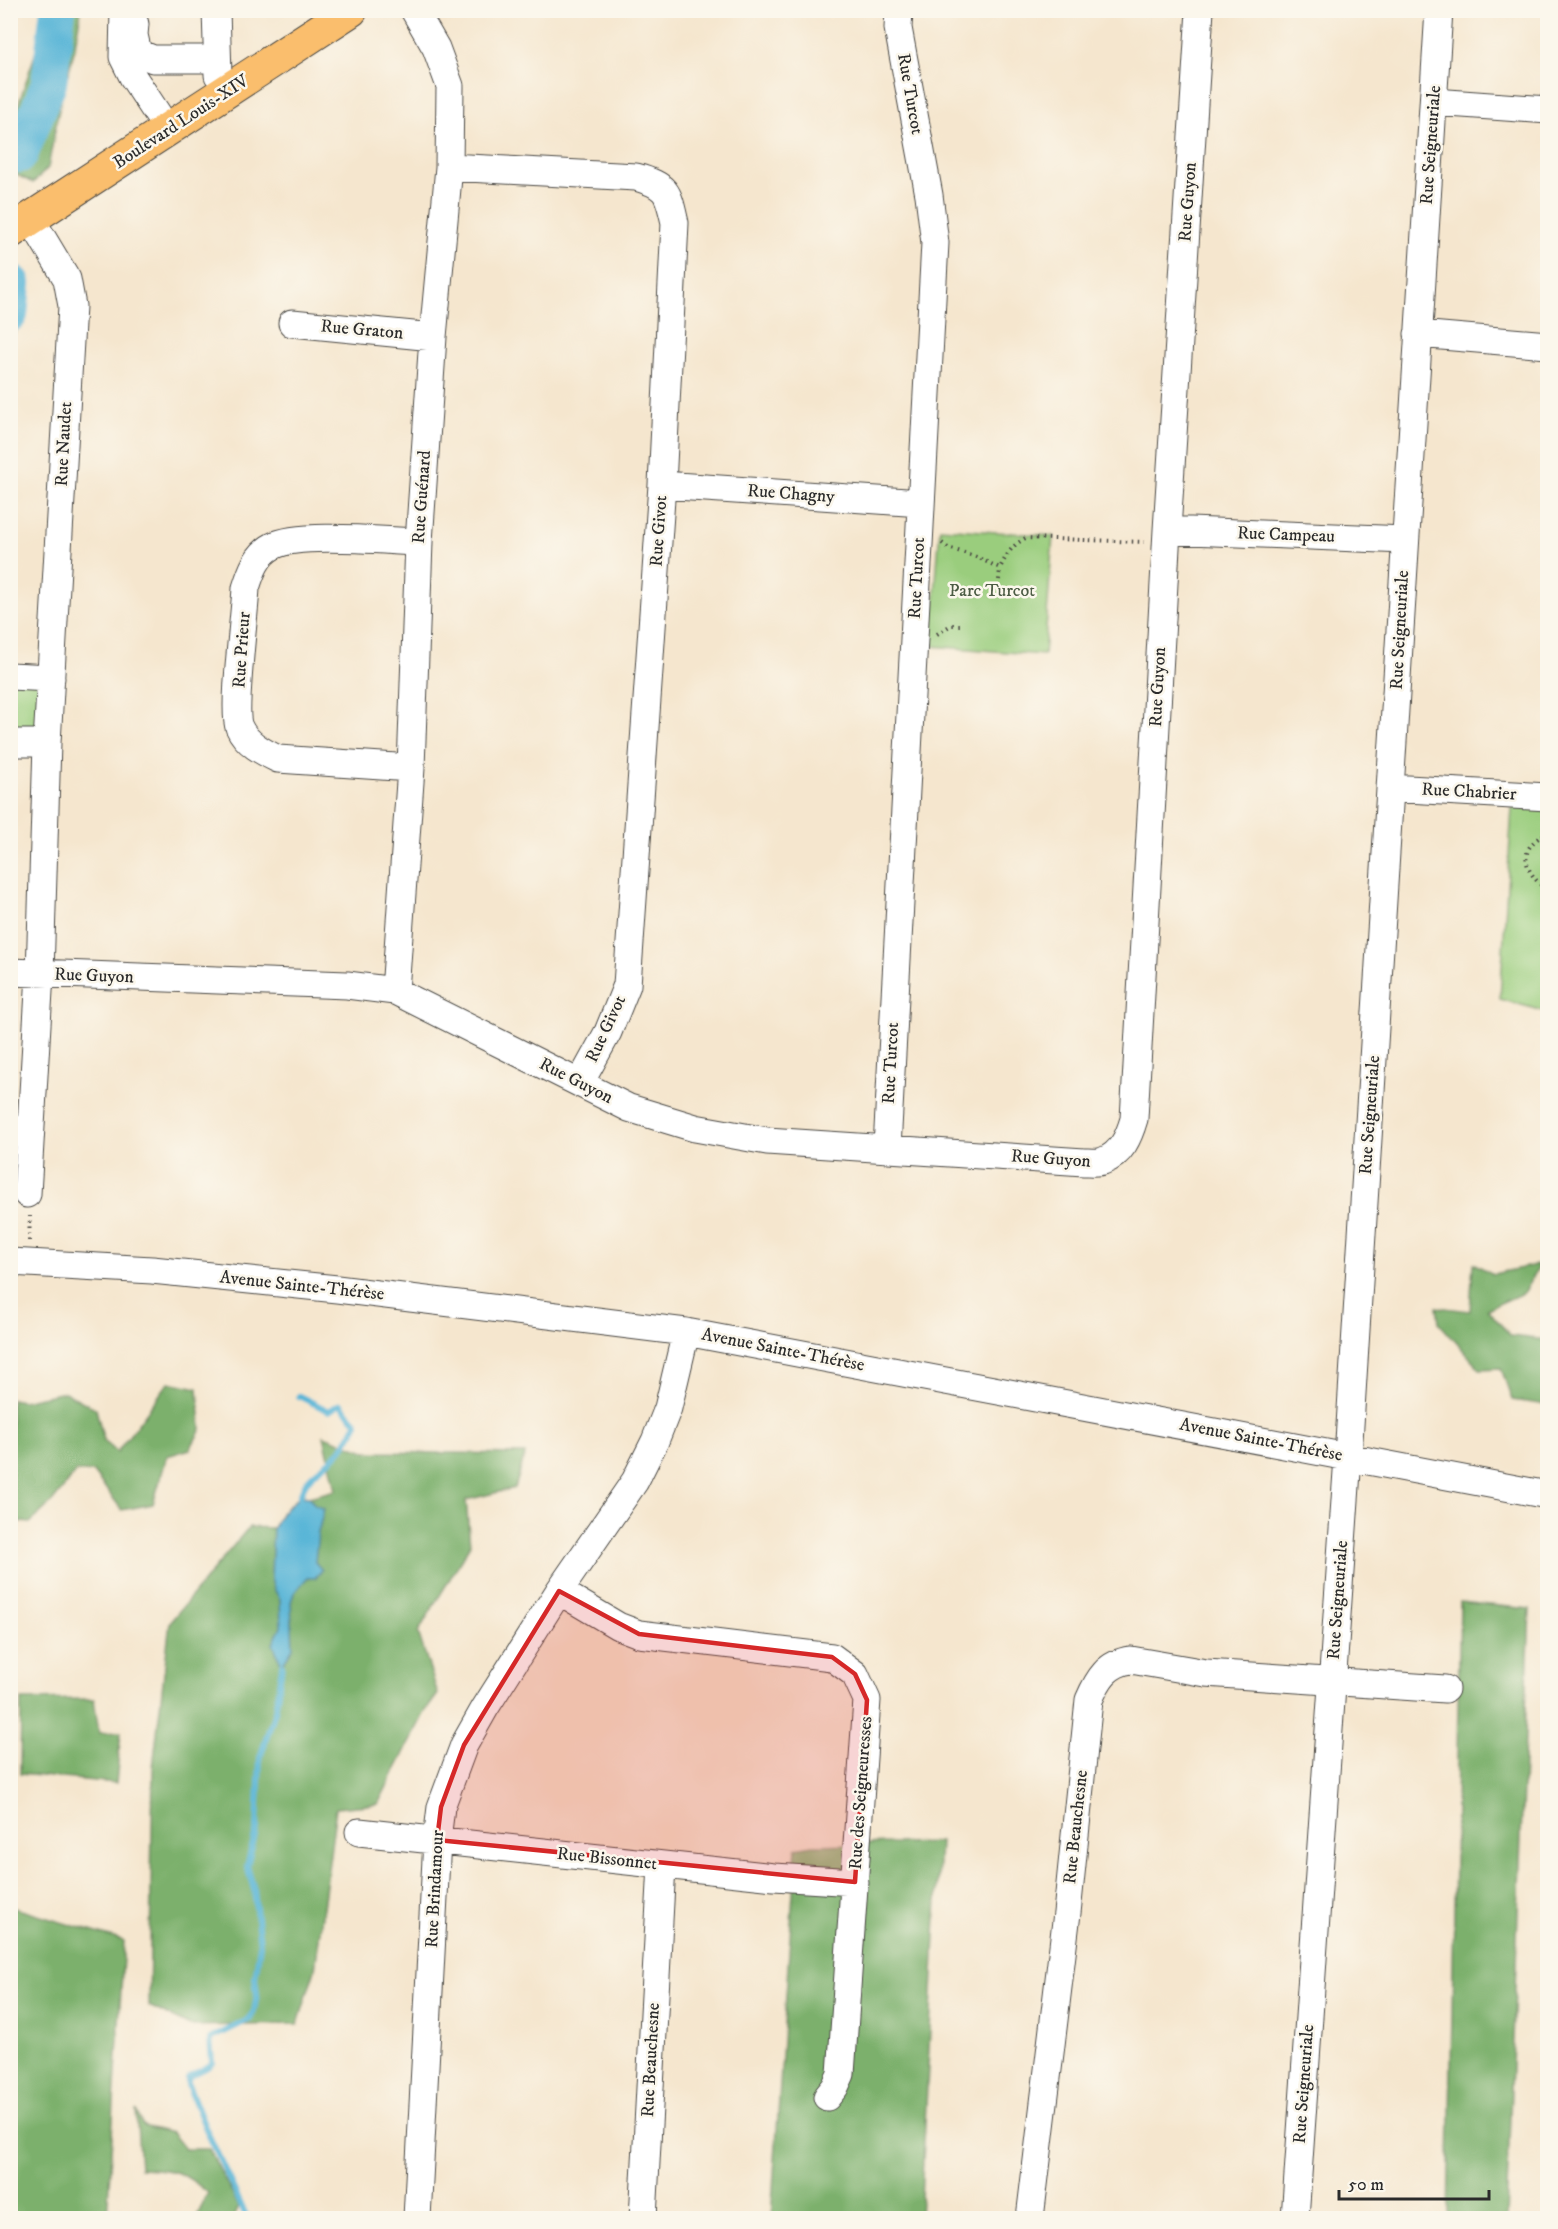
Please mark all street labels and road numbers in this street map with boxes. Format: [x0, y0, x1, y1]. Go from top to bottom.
street label: Rue Turcot [892, 52, 928, 136]
street label: Boulevard Louis-XIV [109, 70, 253, 174]
street label: Rue Seigneuriale [1416, 85, 1446, 205]
street label: Rue Guyon [1174, 161, 1202, 243]
street label: Rue Graton [320, 315, 405, 345]
street label: Rue Naudet [51, 401, 77, 487]
street label: Rue Guénard [408, 450, 436, 544]
street label: Rue Chagny [747, 480, 836, 508]
street label: Rue Givot [646, 494, 672, 567]
street label: Rue Campeau [1237, 522, 1336, 548]
street label: Rue Turcot [904, 536, 930, 619]
street label: Rue Seigneuriale [1386, 570, 1414, 690]
street label: Rue Prieur [228, 611, 256, 689]
street label: Rue Guyon [1145, 646, 1171, 727]
street label: Rue Chabrier [1421, 779, 1517, 805]
street label: Rue Guyon [54, 964, 135, 988]
street label: Rue Givot [581, 992, 631, 1066]
street label: Rue Turcot [878, 1021, 904, 1104]
street label: Rue Guyon [535, 1053, 617, 1109]
street label: Rue Seigneuriale [1355, 1055, 1385, 1175]
street label: Rue Guyon [1010, 1145, 1092, 1173]
street label: Avenue Sainte-Thérèse [219, 1266, 385, 1306]
street label: Avenue Sainte-Thérèse [700, 1323, 866, 1377]
street label: Avenue Sainte-Thérèse [1178, 1413, 1344, 1467]
street label: Rue Seigneuriale [1323, 1540, 1353, 1660]
street label: Rue des Seigneuresses [845, 1716, 877, 1870]
street label: Rue Beauchesne [1059, 1769, 1093, 1885]
street label: Rue Brindamour [421, 1829, 449, 1949]
street label: Rue Bissonnet [556, 1843, 658, 1875]
street label: Rue Beauchesne [637, 2002, 665, 2118]
street label: Rue Seigneuriale [1289, 2024, 1319, 2144]

